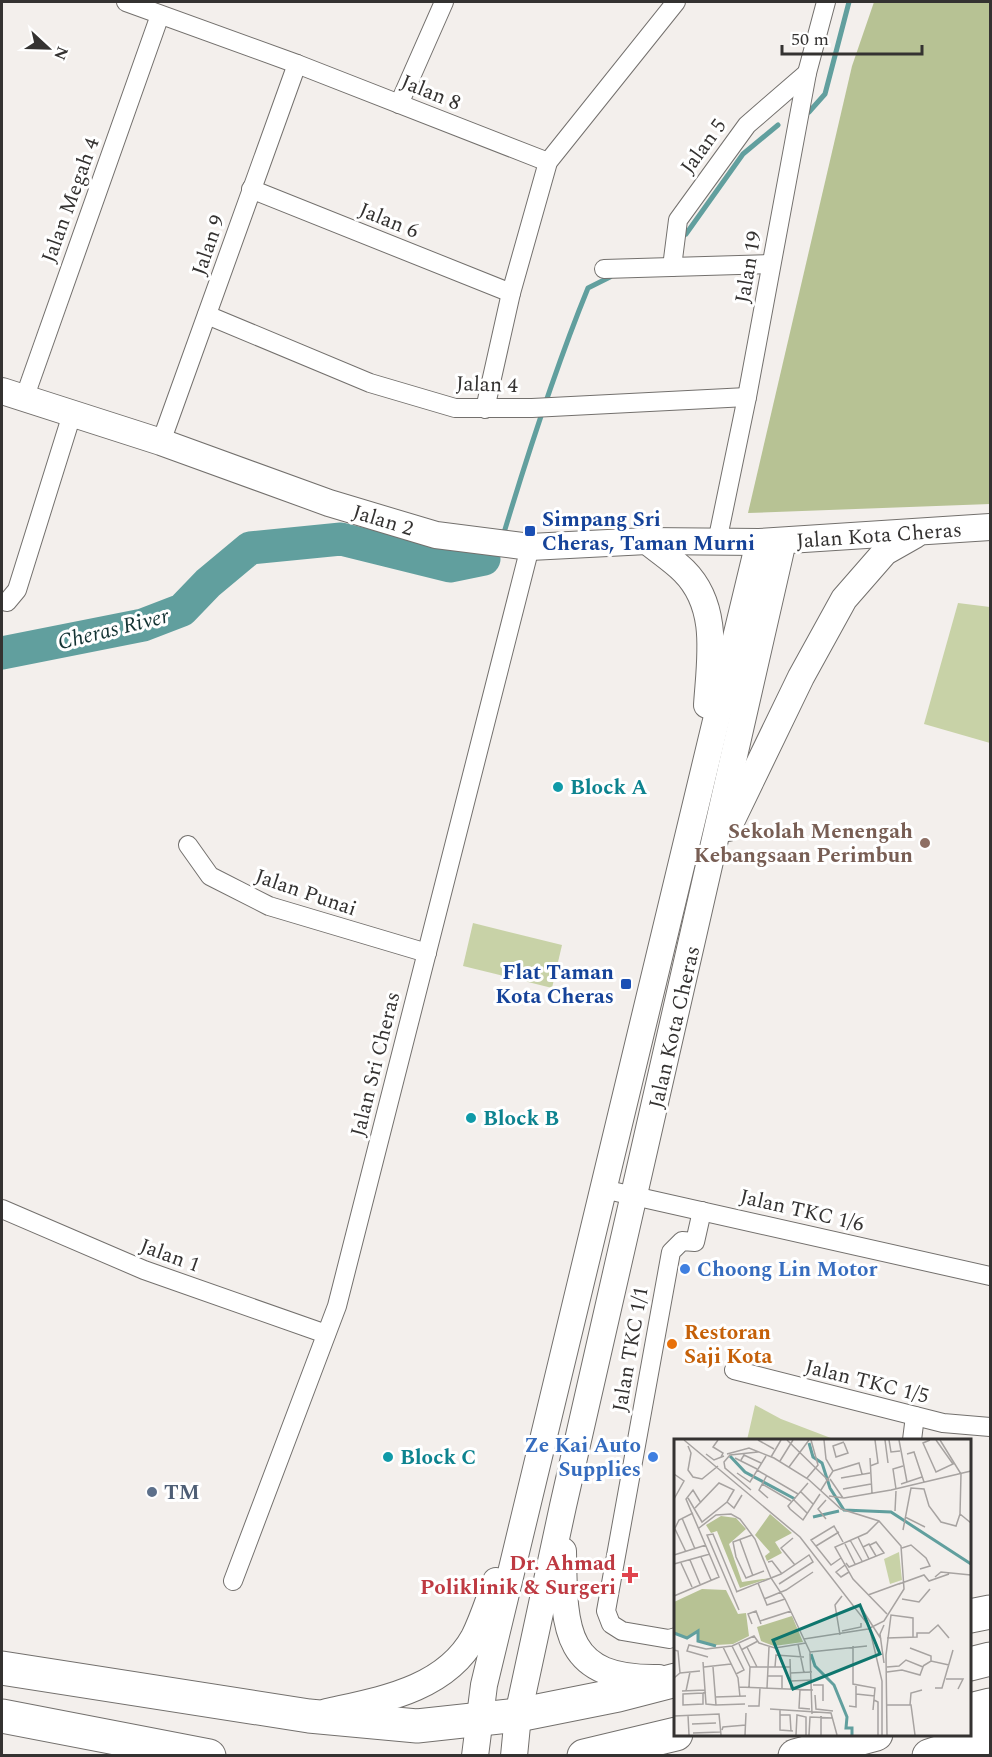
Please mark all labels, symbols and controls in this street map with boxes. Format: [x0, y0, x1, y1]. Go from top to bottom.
north arrow [18, 18, 78, 78]
scale bar [782, 18, 922, 56]
text: 50 m [791, 26, 829, 53]
text: N [47, 43, 75, 64]
street label: Jalan 8 [396, 66, 465, 119]
street label: Jalan 5 [673, 112, 735, 181]
street label: Jalan Megah 4 [33, 133, 109, 268]
street label: Jalan 6 [354, 194, 423, 247]
street label: Jalan 9 [184, 211, 234, 280]
street label: Jalan 19 [727, 229, 771, 306]
street label: Jalan 4 [455, 368, 519, 402]
street label: Jalan 2 [348, 497, 417, 545]
place label: Simpang Sri Cheras, Taman Murni [542, 504, 755, 560]
street label: Jalan Kota Cheras [795, 514, 963, 558]
marker: Simpang Sri Cheras, Taman Murni [523, 524, 537, 538]
water label: Cheras River [54, 600, 173, 659]
place label: Block A [570, 772, 648, 804]
marker: Block A [551, 780, 565, 794]
place label: Sekolah Menengah Kebangsaan Perimbun [694, 816, 913, 872]
marker: Sekolah Menengah Kebangsaan Perimbun [918, 836, 932, 850]
street label: Jalan Punai [250, 861, 361, 925]
street label: Jalan Kota Cheras [641, 943, 709, 1112]
place label: Flat Taman Kota Cheras [495, 957, 614, 1013]
marker: Flat Taman Kota Cheras [619, 977, 633, 991]
street label: Jalan Sri Cheras [342, 988, 409, 1140]
place label: Block B [483, 1103, 559, 1135]
marker: Block B [464, 1111, 478, 1125]
street label: Jalan TKC 1/6 [736, 1181, 867, 1241]
street label: Jalan 1 [135, 1230, 204, 1282]
place label: Choong Lin Motor [697, 1254, 877, 1286]
marker: Choong Lin Motor [678, 1262, 692, 1276]
street label: Jalan TKC 1/1 [604, 1284, 658, 1414]
place label: Restoran Saji Kota [684, 1317, 773, 1373]
marker: Restoran Saji Kota [665, 1337, 679, 1351]
street label: Jalan TKC 1/5 [801, 1351, 932, 1413]
place label: Ze Kai Auto Supplies [524, 1430, 641, 1486]
inset map [674, 1439, 971, 1736]
place label: Block C [400, 1442, 476, 1474]
marker: Block C [381, 1450, 395, 1464]
marker: Ze Kai Auto Supplies [646, 1450, 660, 1464]
place label: TM [164, 1477, 200, 1509]
marker: TM [145, 1485, 159, 1499]
place label: Dr. Ahmad Poliklinik & Surgeri [420, 1548, 616, 1604]
marker: Dr. Ahmad Poliklinik & Surgeri [621, 1566, 639, 1584]

